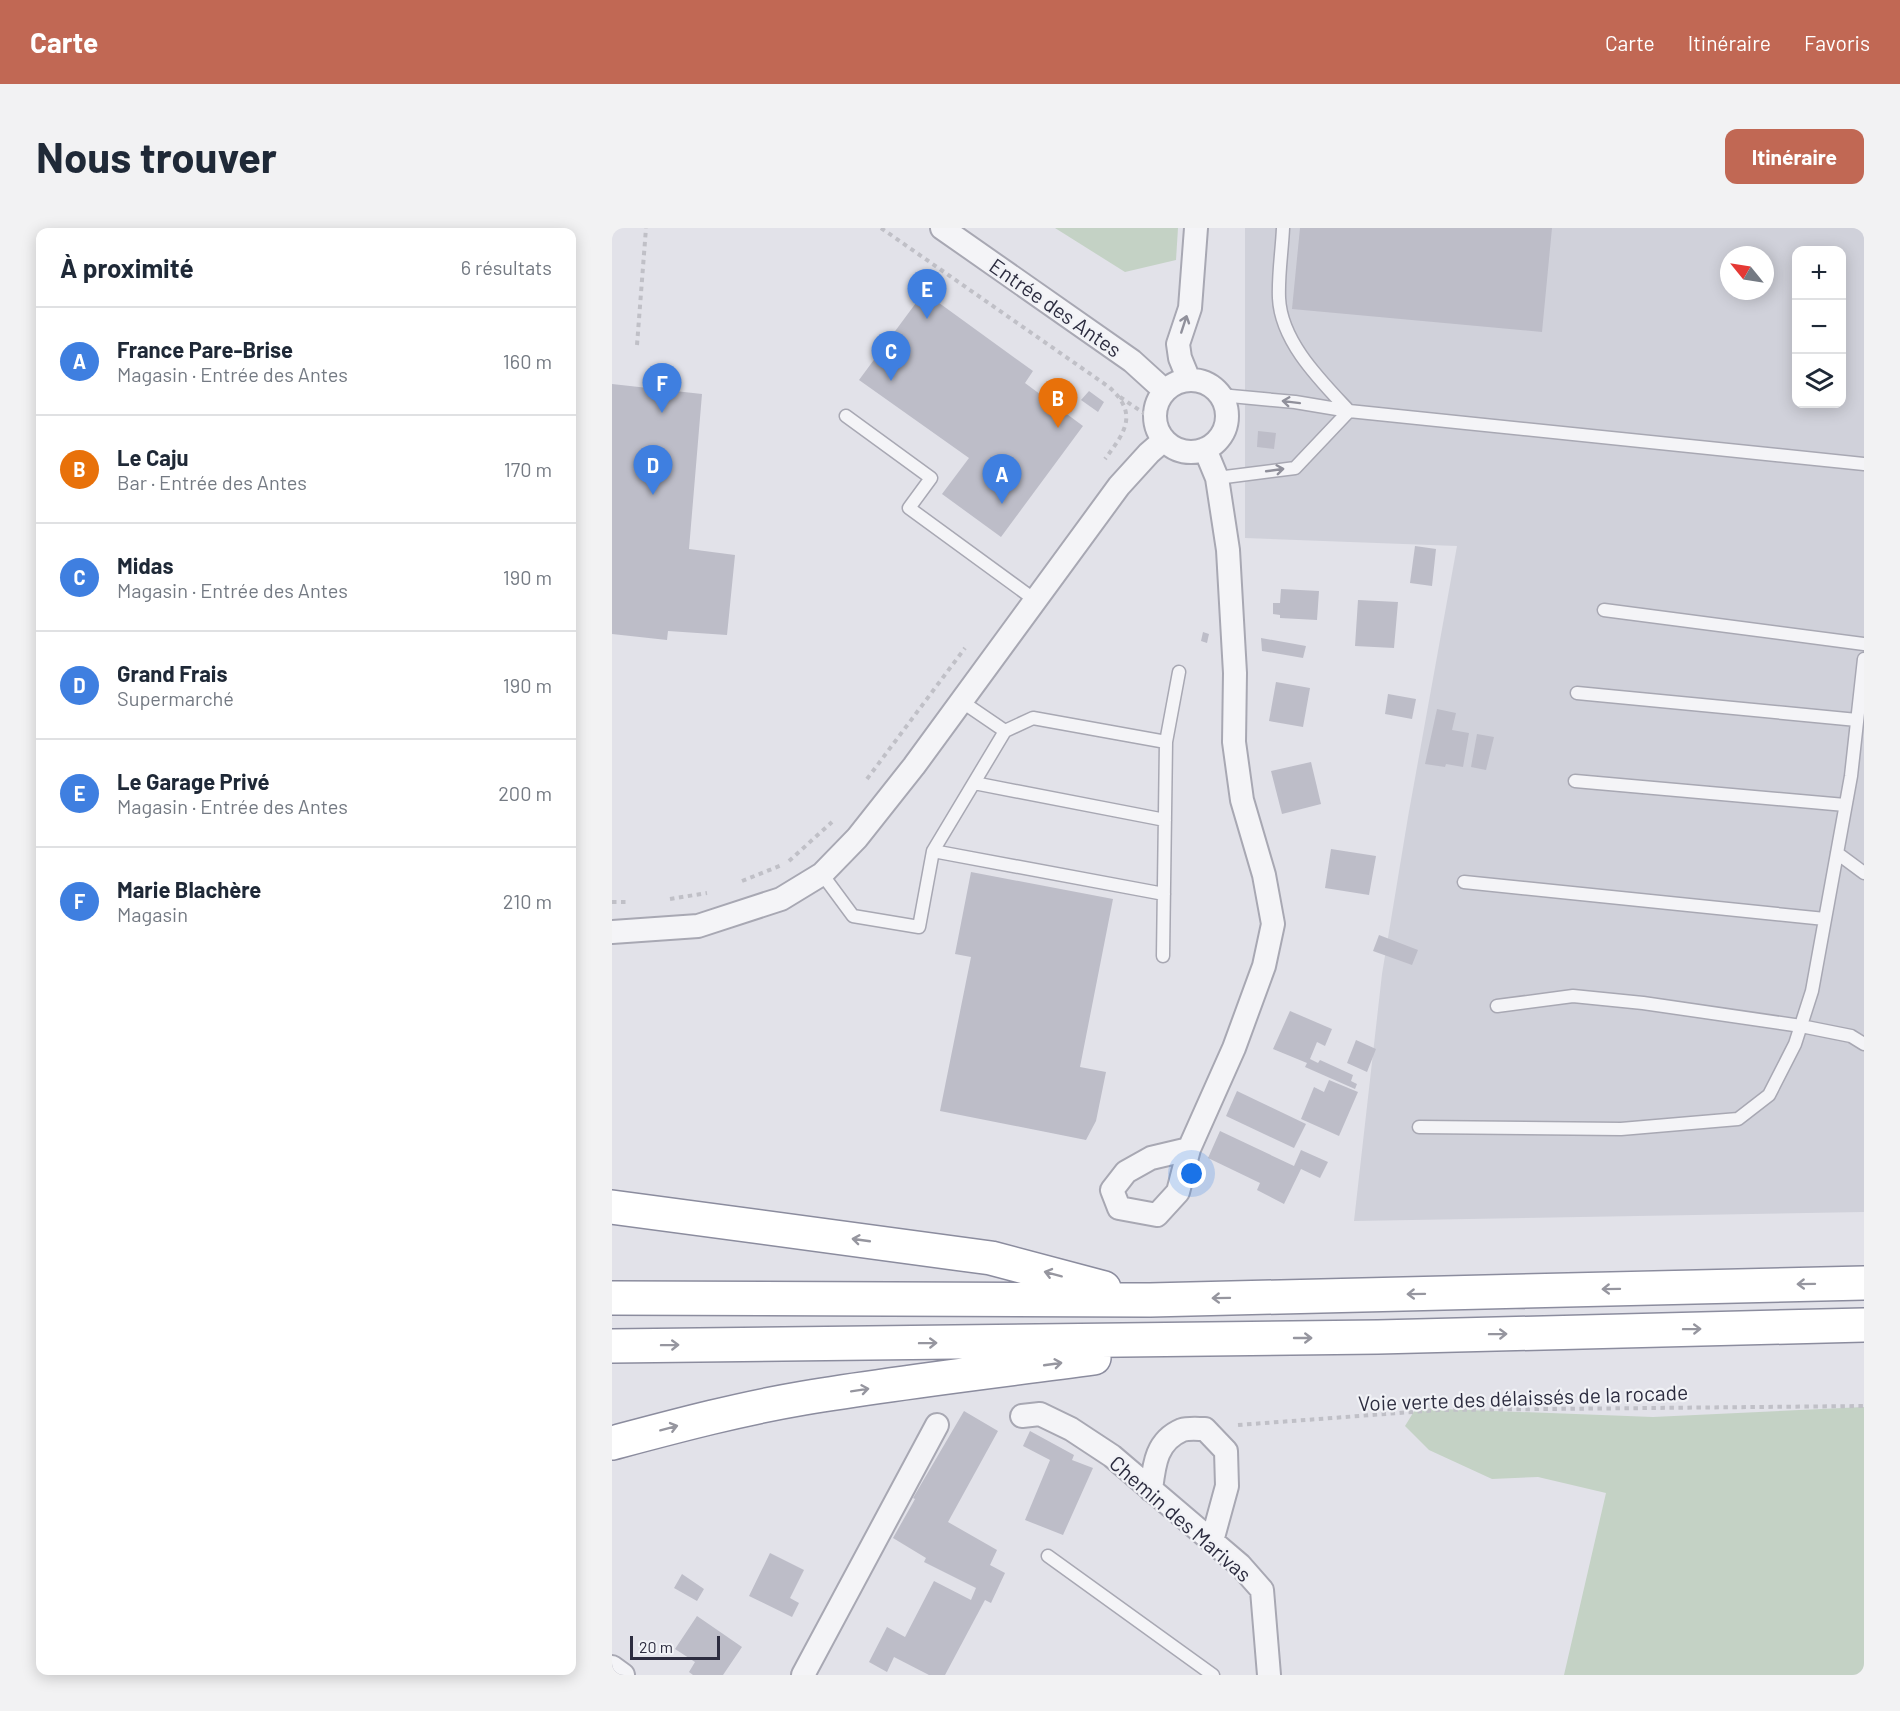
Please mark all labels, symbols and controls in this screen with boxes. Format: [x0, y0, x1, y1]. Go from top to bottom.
text: Carte [30, 25, 98, 59]
text: Carte [1605, 30, 1655, 55]
text: Itinéraire [1688, 30, 1771, 55]
text: Favoris [1804, 30, 1870, 55]
button: Itinéraire [1725, 129, 1864, 184]
text: Nous trouver [36, 131, 277, 181]
north arrow [1720, 246, 1774, 300]
map controls [1792, 246, 1846, 408]
button: + [1792, 246, 1846, 300]
text: À proximité [60, 252, 194, 283]
street label: Entrée des Antes [985, 252, 1127, 362]
text: 6 résultats [461, 255, 552, 279]
pin: E [908, 270, 946, 319]
button: − [1792, 300, 1846, 354]
one-way arrow [1180, 315, 1191, 334]
pin: C [872, 332, 910, 381]
text: France Pare-Brise [117, 336, 293, 362]
text: A [73, 349, 86, 373]
text: 160 m [503, 349, 552, 373]
button: layers [1792, 354, 1846, 408]
text: Magasin · Entrée des Antes [117, 362, 348, 386]
pin: F [643, 364, 682, 413]
pin: B [1038, 378, 1078, 428]
one-way arrow [1282, 396, 1301, 407]
text: Le Caju [117, 444, 189, 470]
pin: D [634, 446, 672, 495]
pin: A [982, 454, 1022, 504]
text: B [73, 457, 86, 481]
text: 170 m [504, 457, 552, 481]
one-way arrow [1264, 465, 1284, 476]
text: Bar · Entrée des Antes [117, 470, 307, 494]
text: Midas [117, 552, 173, 578]
text: C [73, 565, 86, 589]
text: 190 m [503, 565, 552, 589]
text: Magasin · Entrée des Antes [117, 578, 348, 602]
text: Grand Frais [117, 660, 227, 686]
text: D [73, 673, 86, 697]
text: 190 m [503, 673, 552, 697]
text: Supermarché [117, 686, 234, 710]
text: Le Garage Privé [117, 768, 269, 794]
text: E [74, 781, 85, 805]
text: 200 m [498, 781, 552, 805]
text: Magasin · Entrée des Antes [117, 794, 348, 818]
text: Marie Blachère [117, 876, 261, 902]
text: F [74, 889, 85, 913]
text: 210 m [503, 889, 552, 913]
text: Magasin [117, 902, 188, 926]
your location [1177, 1159, 1206, 1188]
one-way arrow [852, 1235, 871, 1246]
one-way arrow [1044, 1268, 1063, 1279]
one-way arrow [1796, 1279, 1816, 1290]
one-way arrow [1601, 1283, 1621, 1295]
one-way arrow [1406, 1288, 1426, 1299]
one-way arrow [1211, 1292, 1231, 1304]
one-way arrow [1682, 1324, 1702, 1335]
one-way arrow [1487, 1328, 1507, 1340]
one-way arrow [1292, 1332, 1312, 1344]
one-way arrow [918, 1337, 938, 1349]
one-way arrow [660, 1339, 680, 1351]
one-way arrow [1043, 1358, 1062, 1369]
street label: Voie verte des délaissés de la rocade [1357, 1379, 1689, 1415]
one-way arrow [849, 1384, 869, 1395]
one-way arrow [659, 1421, 678, 1433]
street label: Chemin des Marivas [1105, 1450, 1257, 1586]
scale bar [630, 1633, 720, 1660]
text: 20 m [639, 1637, 673, 1656]

